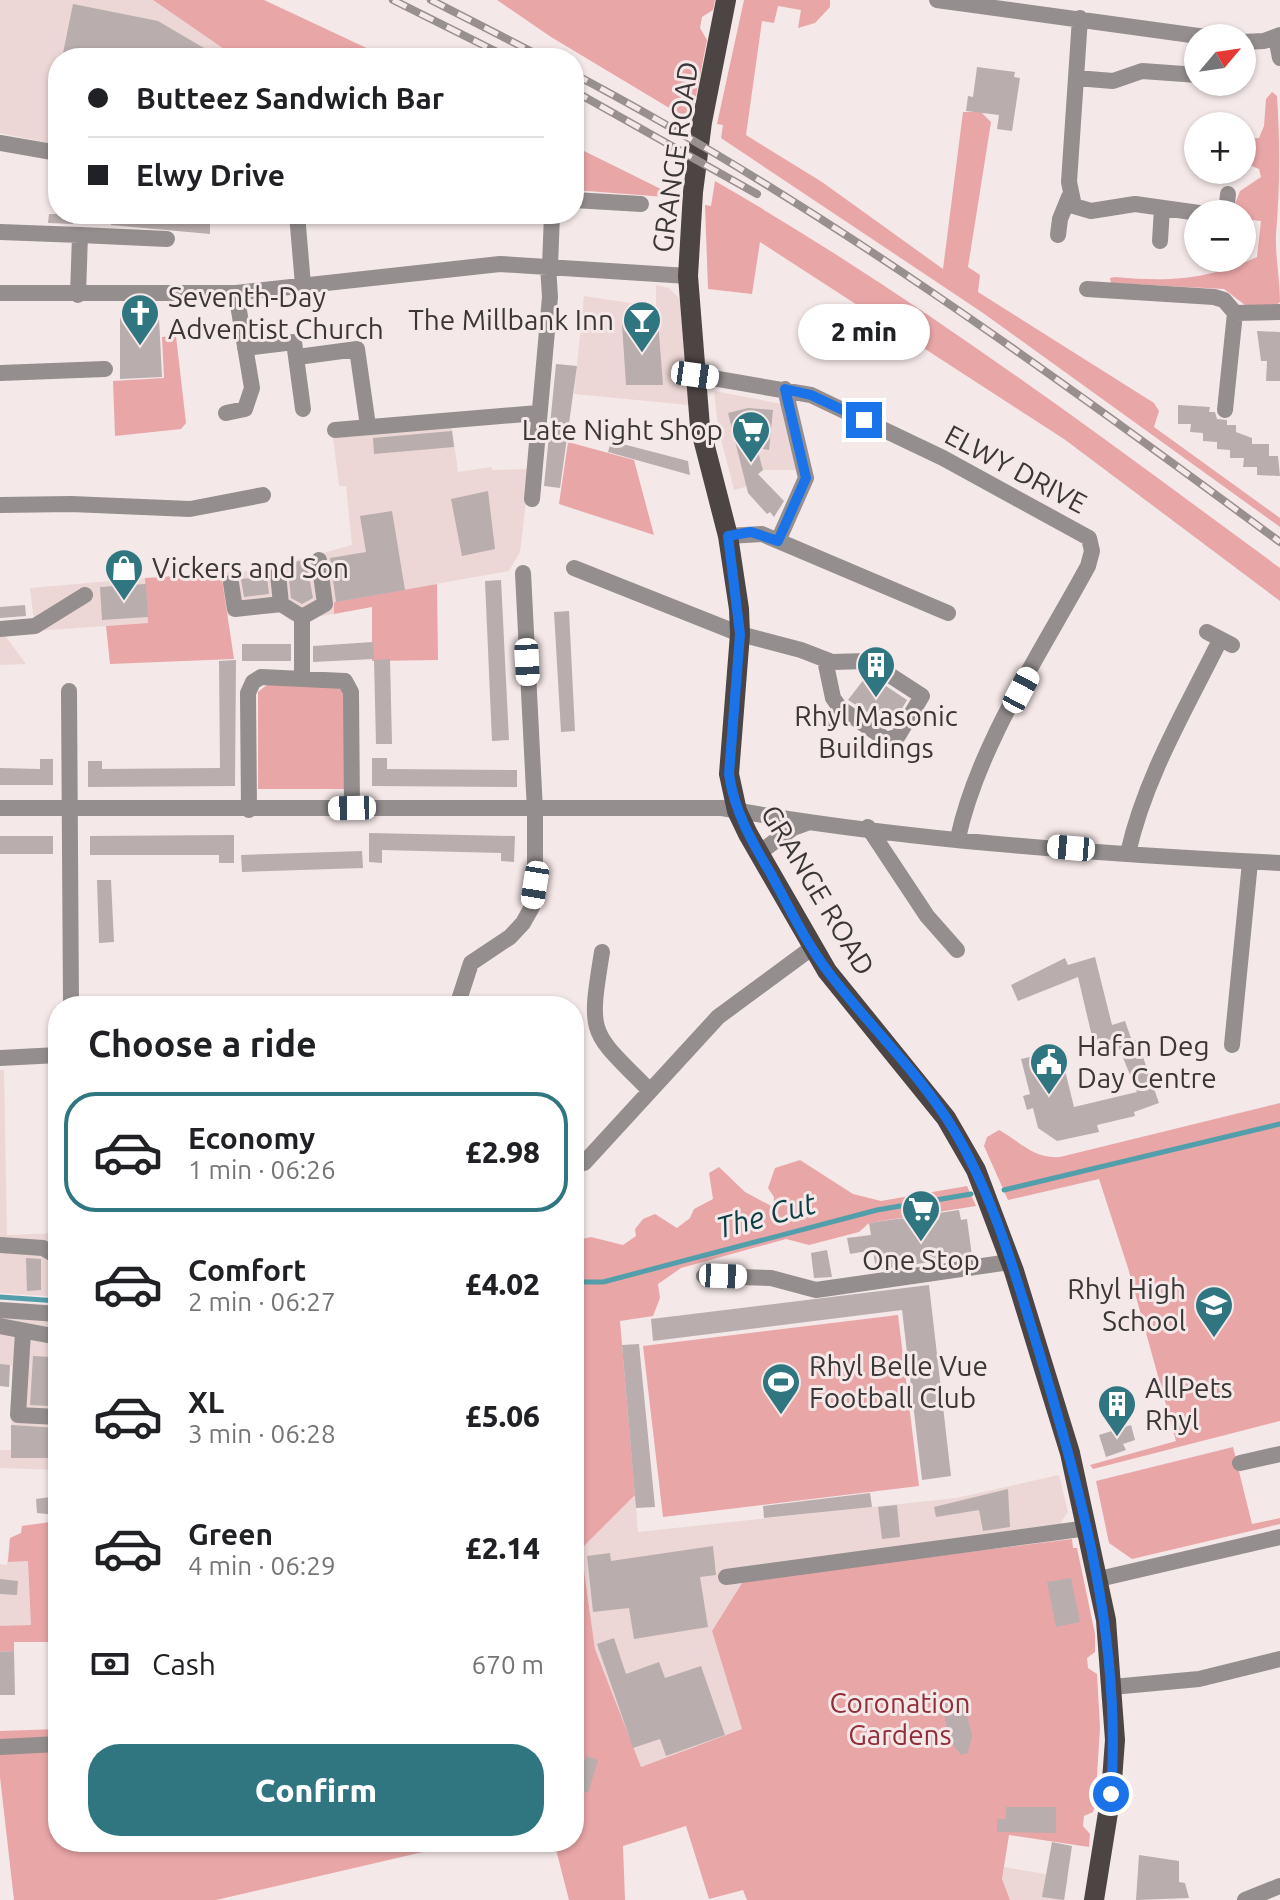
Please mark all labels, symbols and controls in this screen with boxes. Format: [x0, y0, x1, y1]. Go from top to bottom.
north arrow [1184, 24, 1256, 96]
map controls [1184, 24, 1256, 272]
street label: GRANGE ROAD [646, 59, 703, 254]
text: Butteez Sandwich Bar [136, 81, 444, 115]
button: + [1184, 112, 1256, 184]
text: Elwy Drive [136, 158, 285, 192]
button: − [1184, 200, 1256, 272]
place label: Seventh-Day Adventist Church [168, 281, 384, 344]
church icon: Seventh-Day Adventist Church [119, 292, 161, 347]
bar icon: The Millbank Inn [621, 299, 663, 354]
place label: The Millbank Inn [408, 304, 614, 335]
callout: 2 min [798, 304, 930, 360]
text: 2 min [831, 317, 897, 346]
car [670, 360, 720, 390]
route end [846, 402, 882, 438]
supermarket icon: Late Night Shop [730, 409, 772, 464]
place label: Late Night Shop [522, 414, 723, 445]
street label: ELWY DRIVE [940, 418, 1092, 519]
shop icon: Vickers and Son [103, 547, 145, 602]
place label: Vickers and Son [152, 552, 349, 583]
car [514, 637, 540, 687]
building icon: Rhyl Masonic Buildings [855, 644, 897, 699]
car [999, 663, 1043, 717]
place label: Rhyl Masonic Buildings [794, 700, 958, 763]
car [328, 796, 376, 820]
street label: GRANGE ROAD [756, 799, 881, 980]
car [1046, 834, 1096, 862]
car [519, 859, 551, 911]
text: Choose a ride [88, 1023, 317, 1064]
place label: Hafan Deg Day Centre [1077, 1030, 1217, 1093]
public building icon: Hafan Deg Day Centre [1028, 1041, 1070, 1096]
icon: car [92, 1116, 164, 1188]
text: Economy [188, 1121, 315, 1155]
text: £2.98 [465, 1135, 540, 1169]
text: 1 min · 06:26 [188, 1155, 336, 1184]
water label: The Cut [712, 1185, 820, 1245]
supermarket icon: One Stop [900, 1188, 942, 1243]
place label: One Stop [862, 1244, 980, 1275]
icon: car [92, 1248, 164, 1320]
text: Comfort [188, 1253, 306, 1287]
car [699, 1263, 747, 1289]
text: £4.02 [465, 1267, 540, 1301]
place label: Rhyl High School [1067, 1273, 1186, 1336]
school or university icon: Rhyl High School [1193, 1284, 1235, 1339]
text: 2 min · 06:27 [188, 1287, 336, 1316]
place label: Rhyl Belle Vue Football Club [809, 1350, 988, 1413]
sports icon: Rhyl Belle Vue Football Club [760, 1361, 802, 1416]
place label: AllPets Rhyl [1145, 1372, 1233, 1435]
icon: car [92, 1380, 164, 1452]
building icon: AllPets Rhyl [1096, 1383, 1138, 1438]
text: XL [188, 1385, 224, 1419]
text: £5.06 [465, 1399, 540, 1433]
text: 3 min · 06:28 [188, 1419, 336, 1448]
icon: car [92, 1512, 164, 1584]
text: Green [188, 1517, 273, 1551]
text: £2.14 [465, 1531, 540, 1565]
text: 4 min · 06:29 [188, 1551, 336, 1580]
icon: cash [88, 1642, 132, 1686]
text: Cash [152, 1647, 216, 1681]
text: 670 m [472, 1650, 544, 1679]
park label: Coronation Gardens [829, 1687, 971, 1750]
button: Confirm [88, 1744, 544, 1836]
route start [1093, 1776, 1129, 1812]

